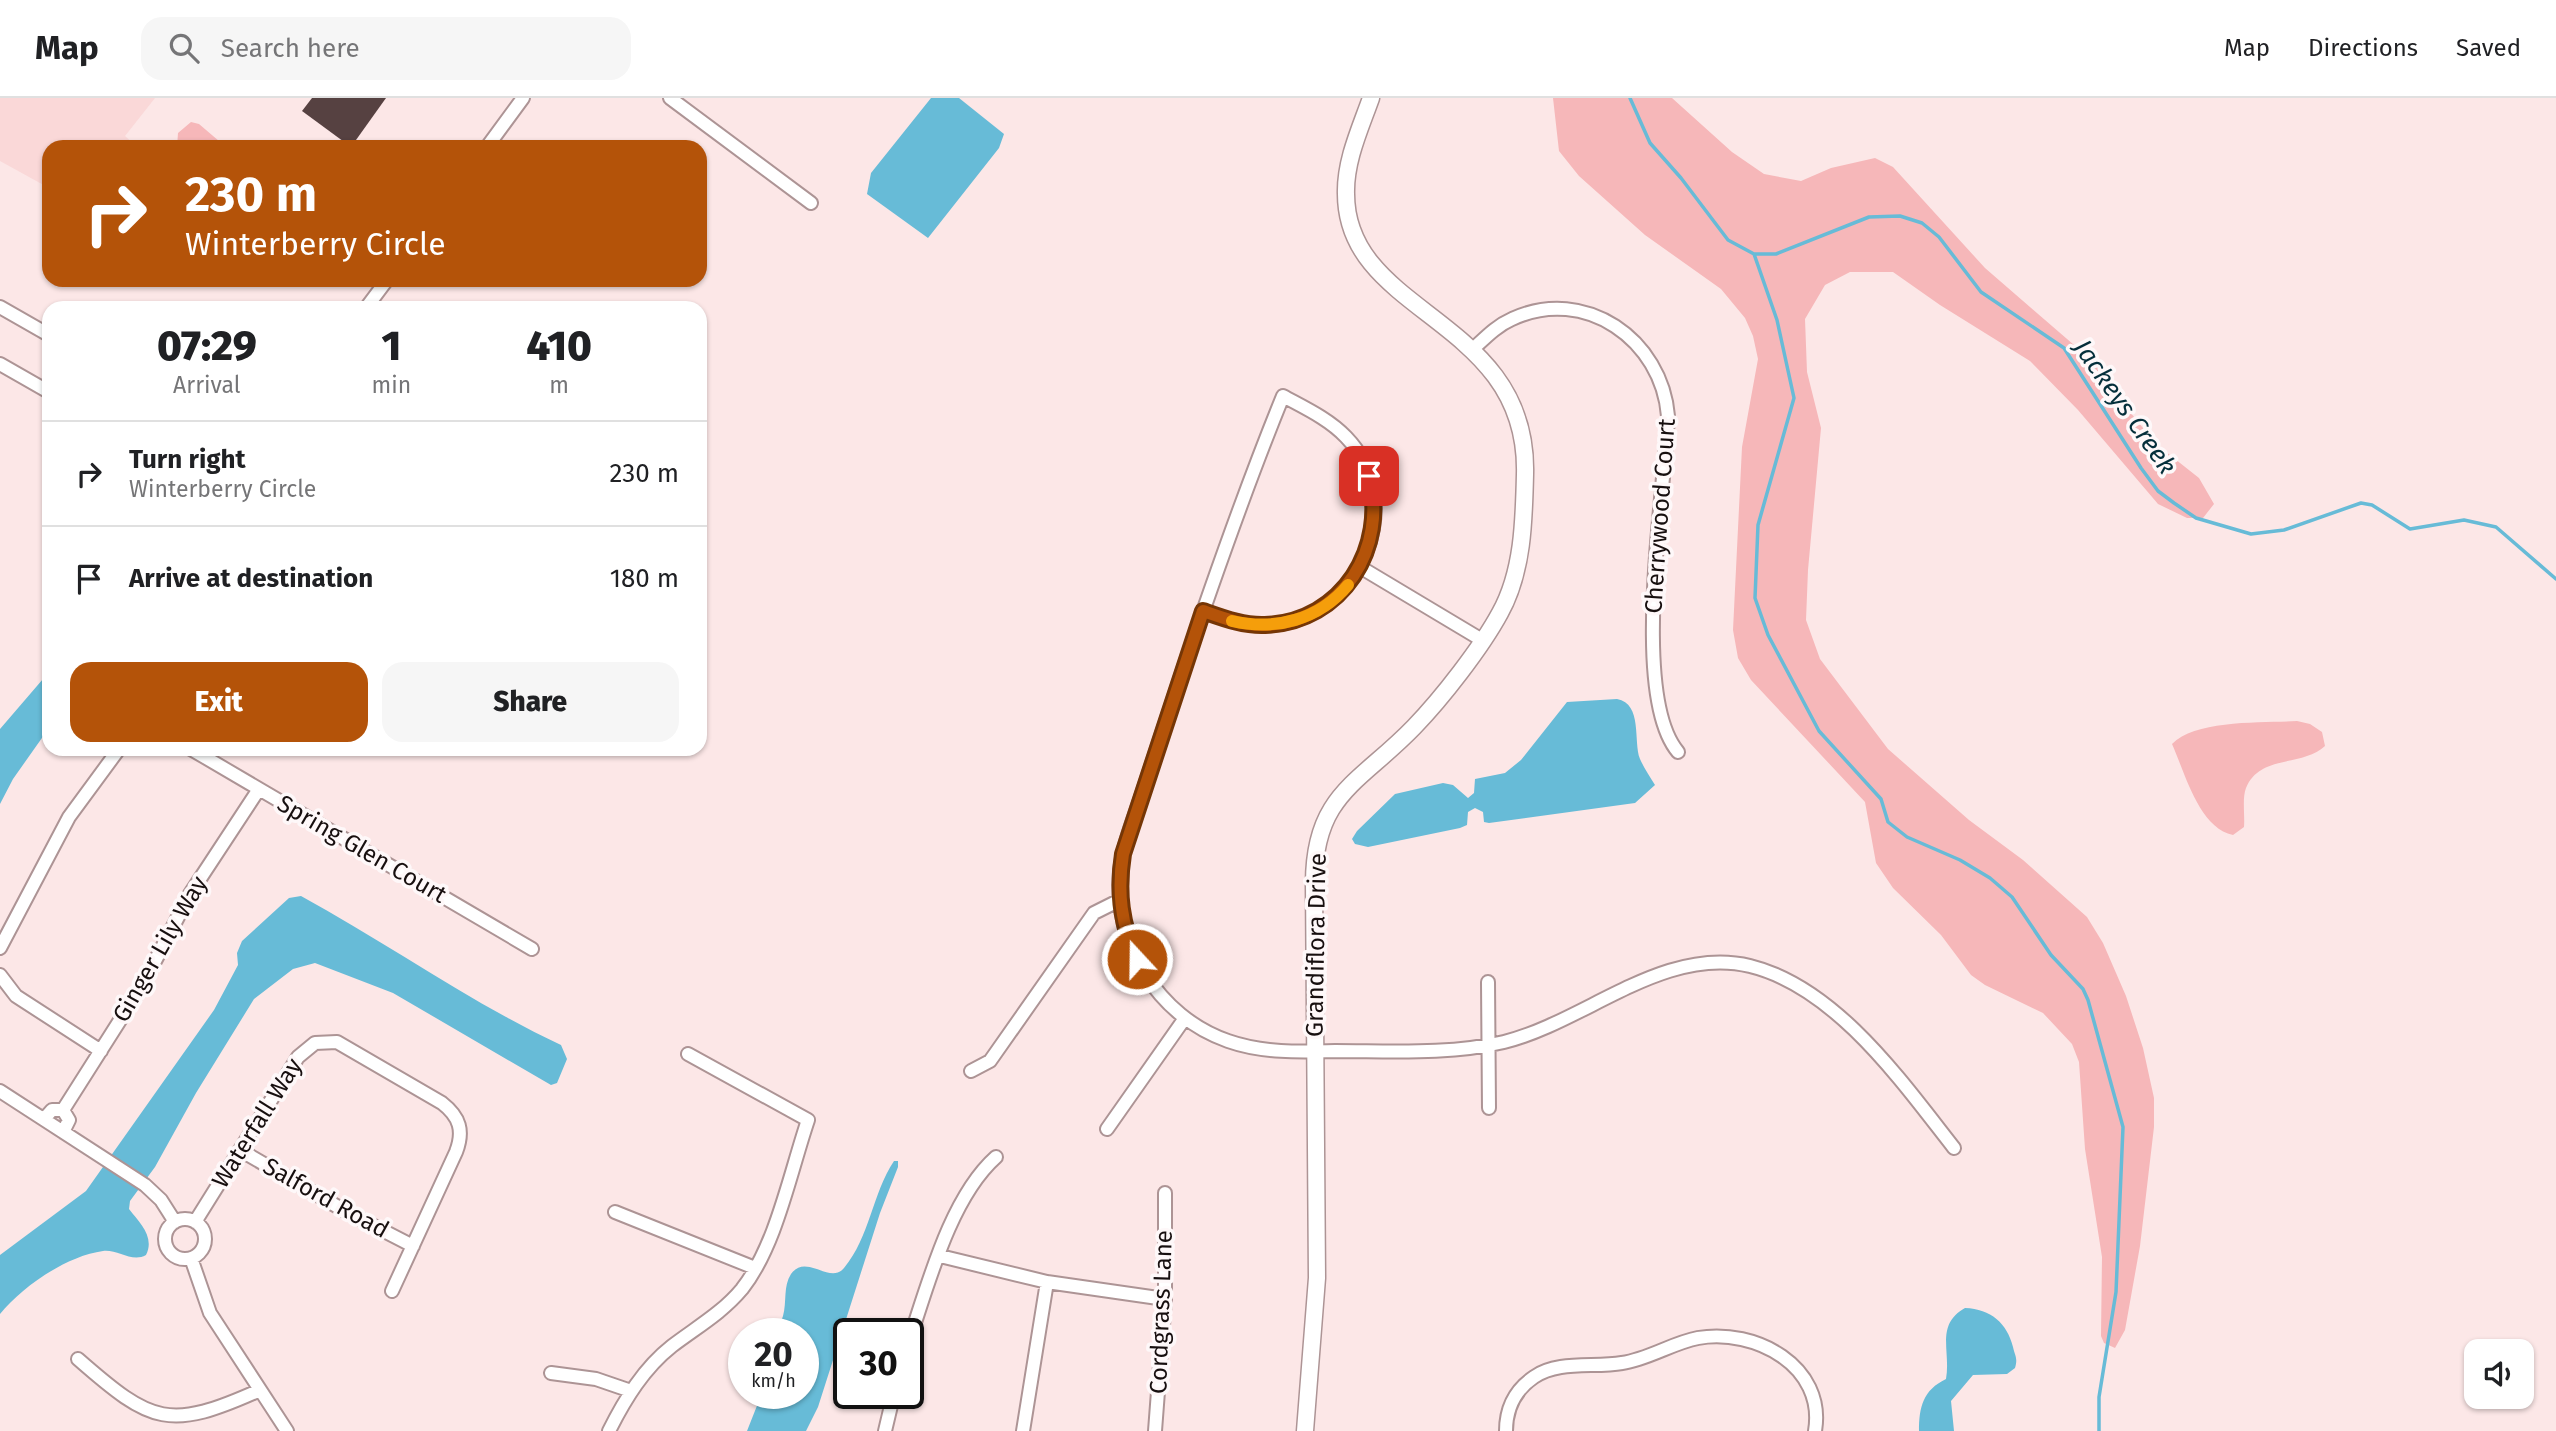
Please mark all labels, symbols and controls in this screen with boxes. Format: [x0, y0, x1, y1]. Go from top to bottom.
search box [141, 17, 631, 80]
text: Map [35, 28, 99, 68]
icon: search [165, 29, 203, 67]
text: Search here [221, 33, 360, 64]
text: Map [2224, 34, 2270, 62]
text: Directions [2308, 34, 2418, 62]
text: Saved [2456, 34, 2521, 62]
text: 230 m [185, 165, 317, 224]
icon: right [70, 168, 161, 259]
text: Winterberry Circle [185, 225, 446, 263]
text: 07:29 [157, 321, 257, 371]
text: 1 [381, 321, 401, 371]
text: 410 [526, 321, 592, 371]
water label: Jackeys Creek [2066, 332, 2183, 480]
text: Arrival [173, 371, 240, 399]
text: min [372, 371, 411, 399]
text: m [549, 371, 569, 399]
street label: Cherrywood Court [1639, 417, 1681, 614]
text: Turn right [129, 444, 246, 475]
pin [1339, 446, 1399, 506]
icon: right [70, 455, 108, 493]
icon: arrive [1350, 457, 1388, 495]
text: 230 m [610, 458, 679, 489]
text: Winterberry Circle [129, 475, 316, 503]
icon: arrive [70, 560, 108, 598]
text: Arrive at destination [129, 563, 373, 594]
text: 180 m [610, 563, 679, 594]
button: Exit [70, 662, 368, 742]
button: Share [382, 662, 679, 742]
street label: Spring Glen Court [272, 789, 452, 909]
street label: Grandiflora Drive [1300, 853, 1332, 1037]
street label: Ginger Lily Way [107, 871, 213, 1027]
position arrow [1100, 922, 1174, 996]
street label: Waterfall Way [206, 1053, 308, 1193]
street label: Salford Road [258, 1152, 394, 1244]
street label: Cordgrass Lane [1144, 1230, 1178, 1394]
speed limit sign: 30 [833, 1318, 924, 1409]
text: 20 [754, 1333, 793, 1375]
map controls [2464, 1339, 2534, 1409]
button: sound [2464, 1339, 2534, 1409]
text: km/h [751, 1370, 796, 1392]

